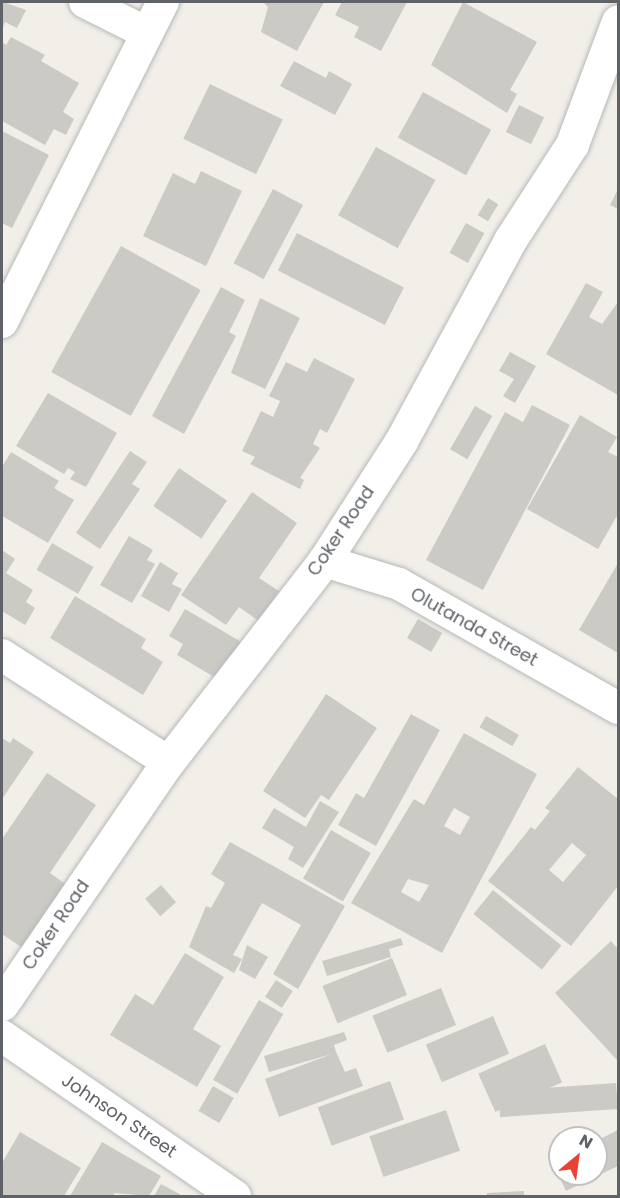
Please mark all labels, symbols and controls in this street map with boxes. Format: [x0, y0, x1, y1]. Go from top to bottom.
street label: Coker Road [303, 482, 379, 580]
street label: Olutanda Street [407, 583, 541, 671]
street label: Coker Road [18, 876, 94, 974]
street label: Johnson Street [57, 1070, 181, 1162]
north arrow [548, 1126, 608, 1186]
text: N [575, 1129, 597, 1155]

